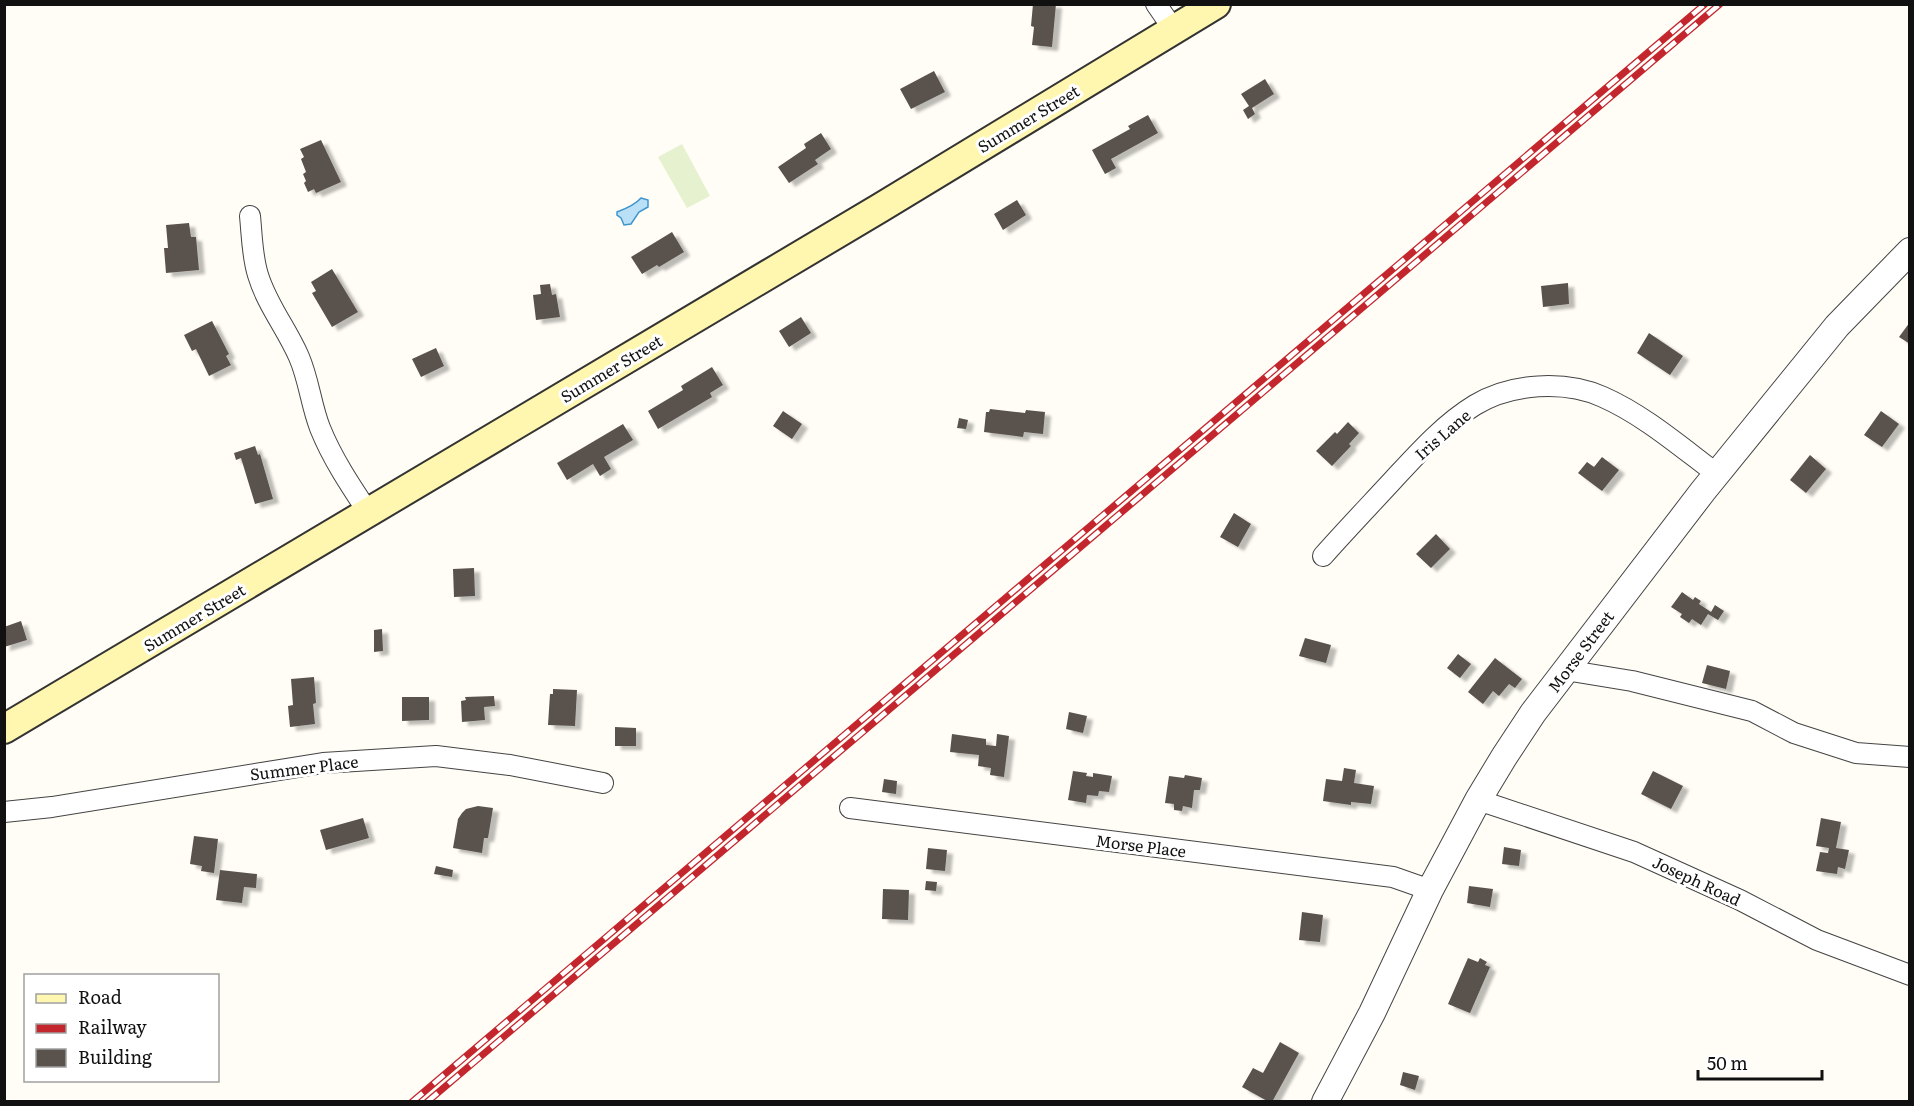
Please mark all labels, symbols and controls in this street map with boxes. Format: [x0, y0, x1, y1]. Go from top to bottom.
street label: Summer Street [973, 78, 1084, 158]
street label: Summer Street [556, 328, 667, 408]
street label: Iris Lane [1409, 403, 1475, 465]
street label: Summer Street [139, 577, 250, 657]
street label: Morse Street [1541, 605, 1619, 697]
street label: Summer Place [248, 748, 360, 786]
street label: Morse Place [1094, 828, 1188, 862]
street label: Joseph Road [1649, 849, 1745, 911]
legend [24, 974, 219, 1082]
text: Road [78, 983, 122, 1010]
text: Railway [78, 1013, 147, 1040]
text: Building [78, 1043, 153, 1070]
scale bar [1698, 1043, 1822, 1081]
text: 50 m [1707, 1049, 1748, 1076]

